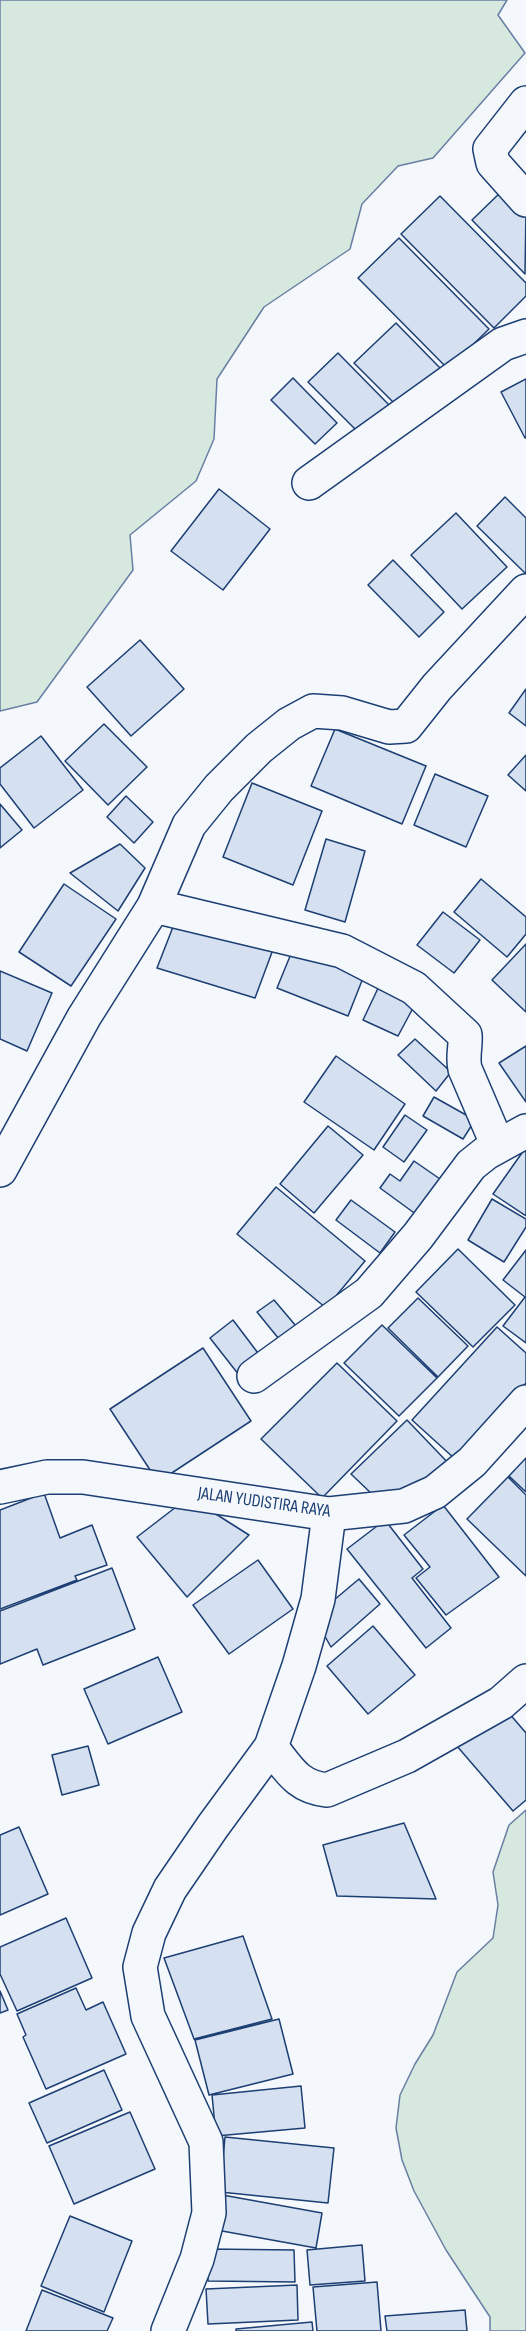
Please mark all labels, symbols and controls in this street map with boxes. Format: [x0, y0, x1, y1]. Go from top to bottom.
street label: JALAN YUDISTIRA RAYA [196, 1483, 332, 1523]

